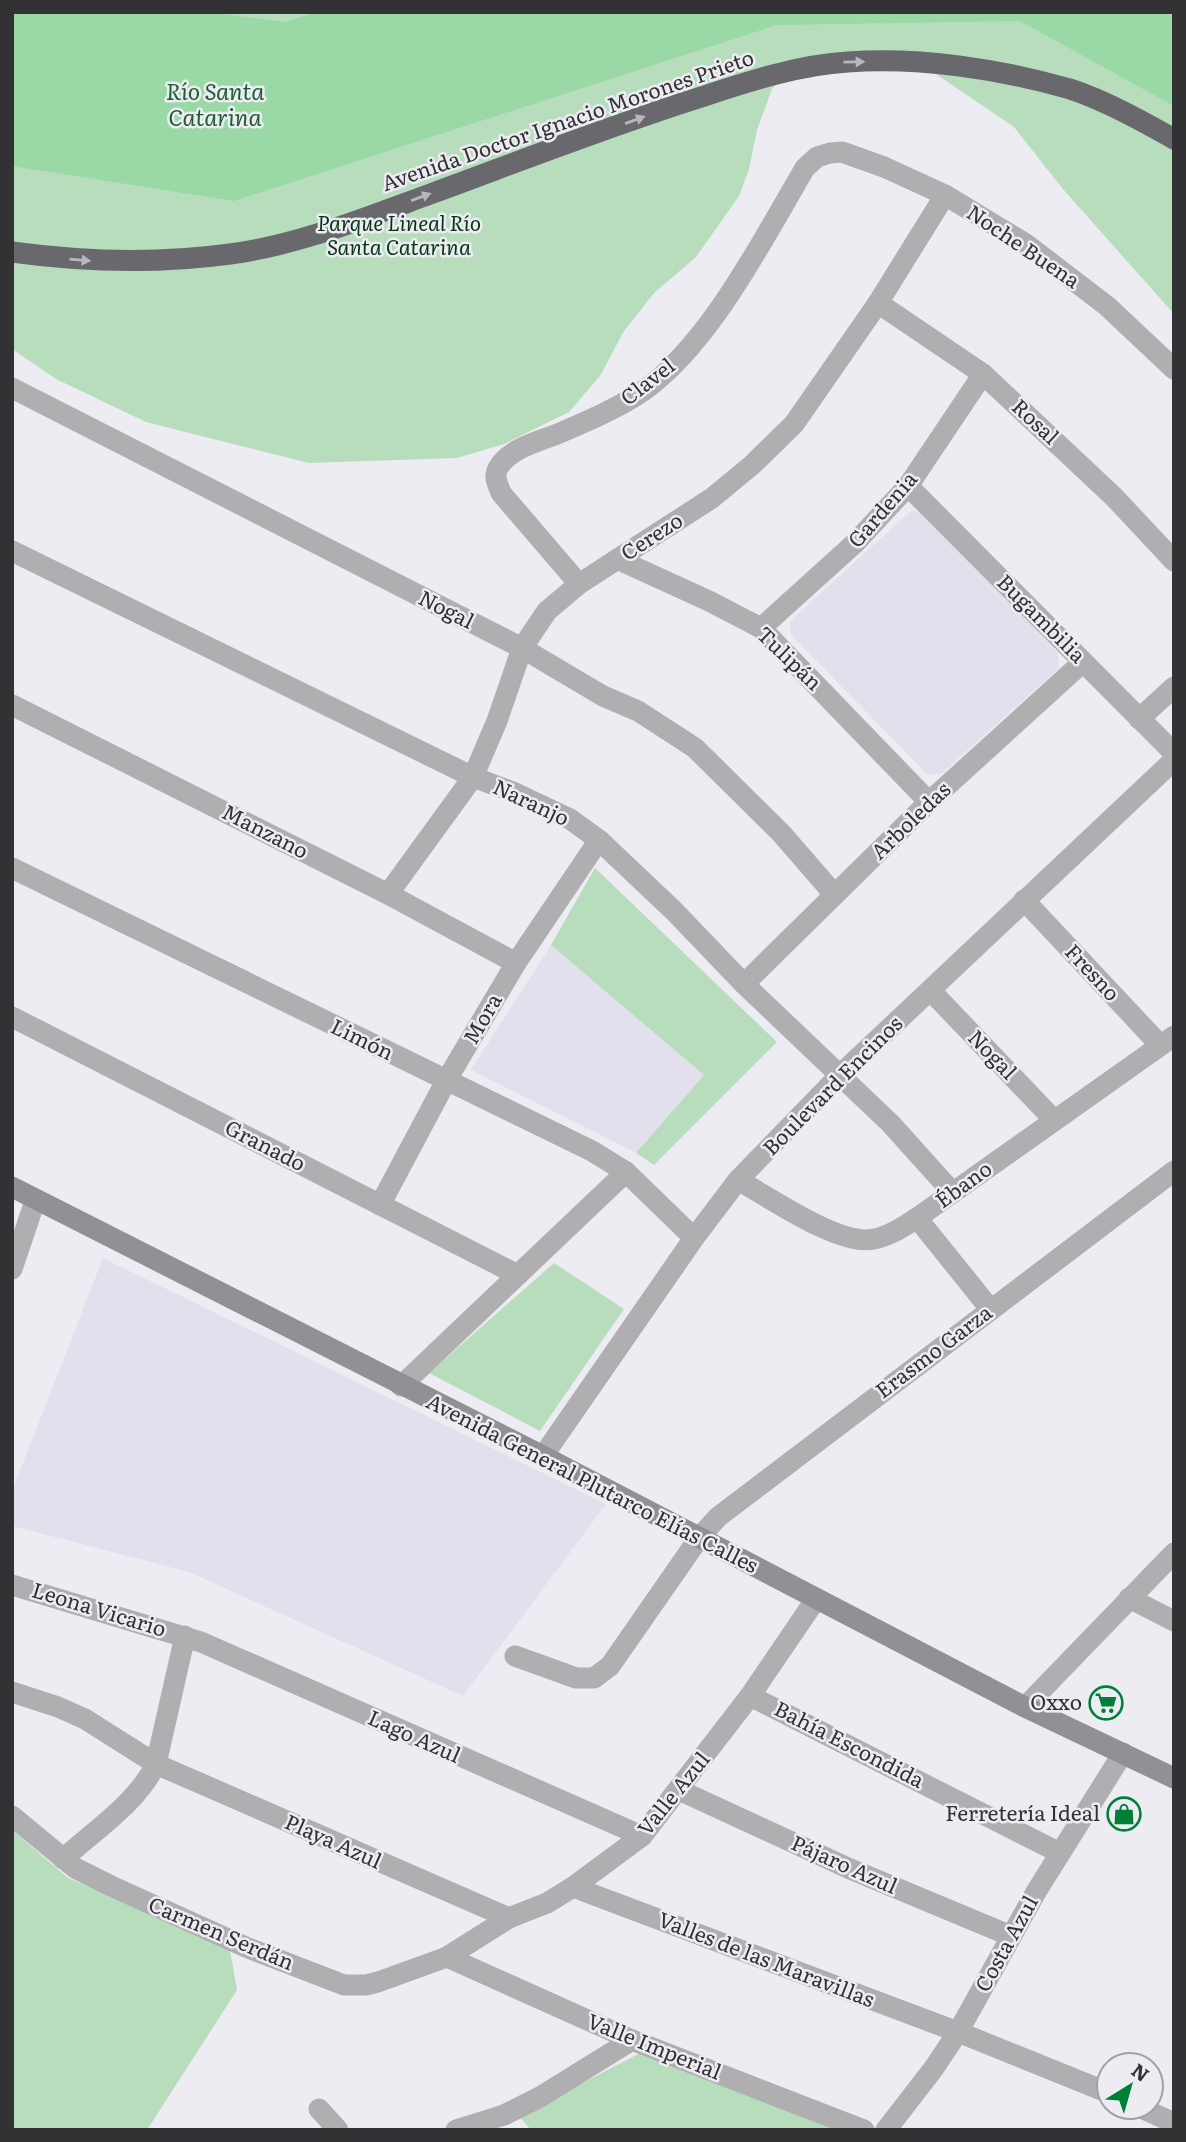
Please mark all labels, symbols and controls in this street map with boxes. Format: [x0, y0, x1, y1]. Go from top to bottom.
street label: Avenida Doctor Ignacio Morones Prieto [377, 40, 757, 197]
one-way arrow [843, 57, 865, 68]
water label: Río Santa Catarina [166, 73, 264, 133]
one-way arrow [624, 114, 645, 125]
one-way arrow [411, 192, 432, 203]
street label: Noche Buena [961, 195, 1088, 295]
park label: Parque Lineal Río Santa Catarina [317, 206, 481, 261]
one-way arrow [69, 255, 91, 266]
street label: Clavel [613, 349, 680, 411]
street label: Rosal [1006, 390, 1067, 450]
street label: Gardenia [839, 463, 923, 553]
street label: Cerezo [614, 503, 688, 567]
street label: Bugambilia [991, 566, 1095, 669]
street label: Nogal [414, 581, 480, 635]
street label: Tulipán [751, 618, 830, 696]
street label: Naranjo [489, 770, 575, 832]
street label: Arboledas [862, 773, 956, 865]
street label: Manzano [218, 795, 315, 865]
street label: Fresno [1059, 936, 1128, 1007]
street label: Mora [454, 986, 508, 1049]
street label: Boulevard Encinos [754, 1007, 908, 1161]
street label: Limón [326, 1009, 400, 1066]
street label: Nogal [962, 1021, 1025, 1085]
street label: Granado [220, 1110, 312, 1177]
street label: Ébano [928, 1152, 997, 1214]
street label: Erasmo Garza [868, 1295, 998, 1404]
street label: Avenida General Plutarco Elías Calles [422, 1384, 764, 1579]
street label: Leona Vicario [29, 1572, 171, 1643]
supermarket icon: Oxxo [1087, 1684, 1125, 1722]
place label: Oxxo [1030, 1685, 1082, 1716]
street label: Bahía Escondida [770, 1692, 931, 1794]
street label: Lago Azul [364, 1701, 466, 1769]
street label: Valle Azul [628, 1744, 716, 1841]
shop icon: Ferretería Ideal [1105, 1795, 1143, 1833]
place label: Ferretería Ideal [945, 1796, 1100, 1827]
street label: Playa Azul [281, 1805, 387, 1875]
street label: Pájaro Azul [787, 1826, 903, 1900]
street label: Carmen Serdán [144, 1887, 300, 1976]
street label: Costa Azul [966, 1889, 1044, 1997]
street label: Valles de las Maravillas [654, 1902, 880, 2013]
street label: Valle Imperial [583, 2004, 727, 2086]
north arrow [1095, 2051, 1165, 2121]
text: N [1126, 2056, 1156, 2088]

